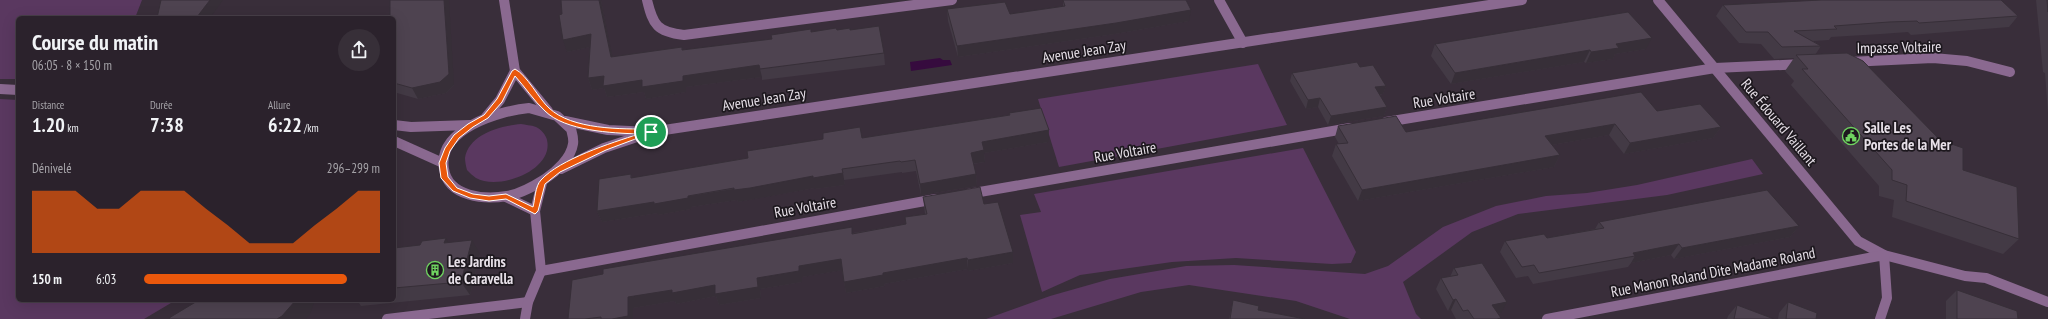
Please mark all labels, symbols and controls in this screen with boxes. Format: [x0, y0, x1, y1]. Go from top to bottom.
text: Course du matin [32, 28, 158, 56]
button: share [338, 29, 380, 71]
street label: Avenue Jean Zay [1041, 35, 1128, 67]
street label: Impasse Voltaire [1856, 37, 1942, 57]
text: 06:05 · 8 × 150 m [32, 57, 112, 74]
street label: Rue Édouard Vaillant [1737, 75, 1821, 169]
street label: Avenue Jean Zay [721, 83, 808, 115]
street label: Rue Voltaire [1412, 84, 1476, 112]
text: Distance [32, 98, 64, 112]
text: Durée [150, 98, 173, 112]
text: Allure [268, 98, 291, 112]
text: 1.20 [32, 112, 65, 138]
text: 7:38 [150, 112, 184, 138]
text: 6:22 [268, 112, 302, 138]
pin [634, 115, 668, 149]
place label: Salle Les Portes de la Mer [1864, 118, 1952, 154]
text: km [65, 121, 79, 135]
text: /km [302, 121, 319, 135]
icon: arrive [640, 121, 662, 143]
public building icon: Salle Les Portes de la Mer [1841, 126, 1861, 146]
street label: Rue Voltaire [1093, 137, 1157, 167]
text: Dénivelé [32, 160, 72, 177]
text: 296–299 m [327, 160, 380, 177]
street label: Rue Voltaire [773, 192, 837, 222]
street label: Rue Manon Roland Dite Madame Roland [1609, 243, 1817, 301]
place label: Les Jardins de Caravella [448, 252, 513, 288]
building icon: Les Jardins de Caravella [425, 260, 445, 280]
text: 150 m [32, 271, 62, 288]
text: 6:03 [96, 271, 116, 288]

